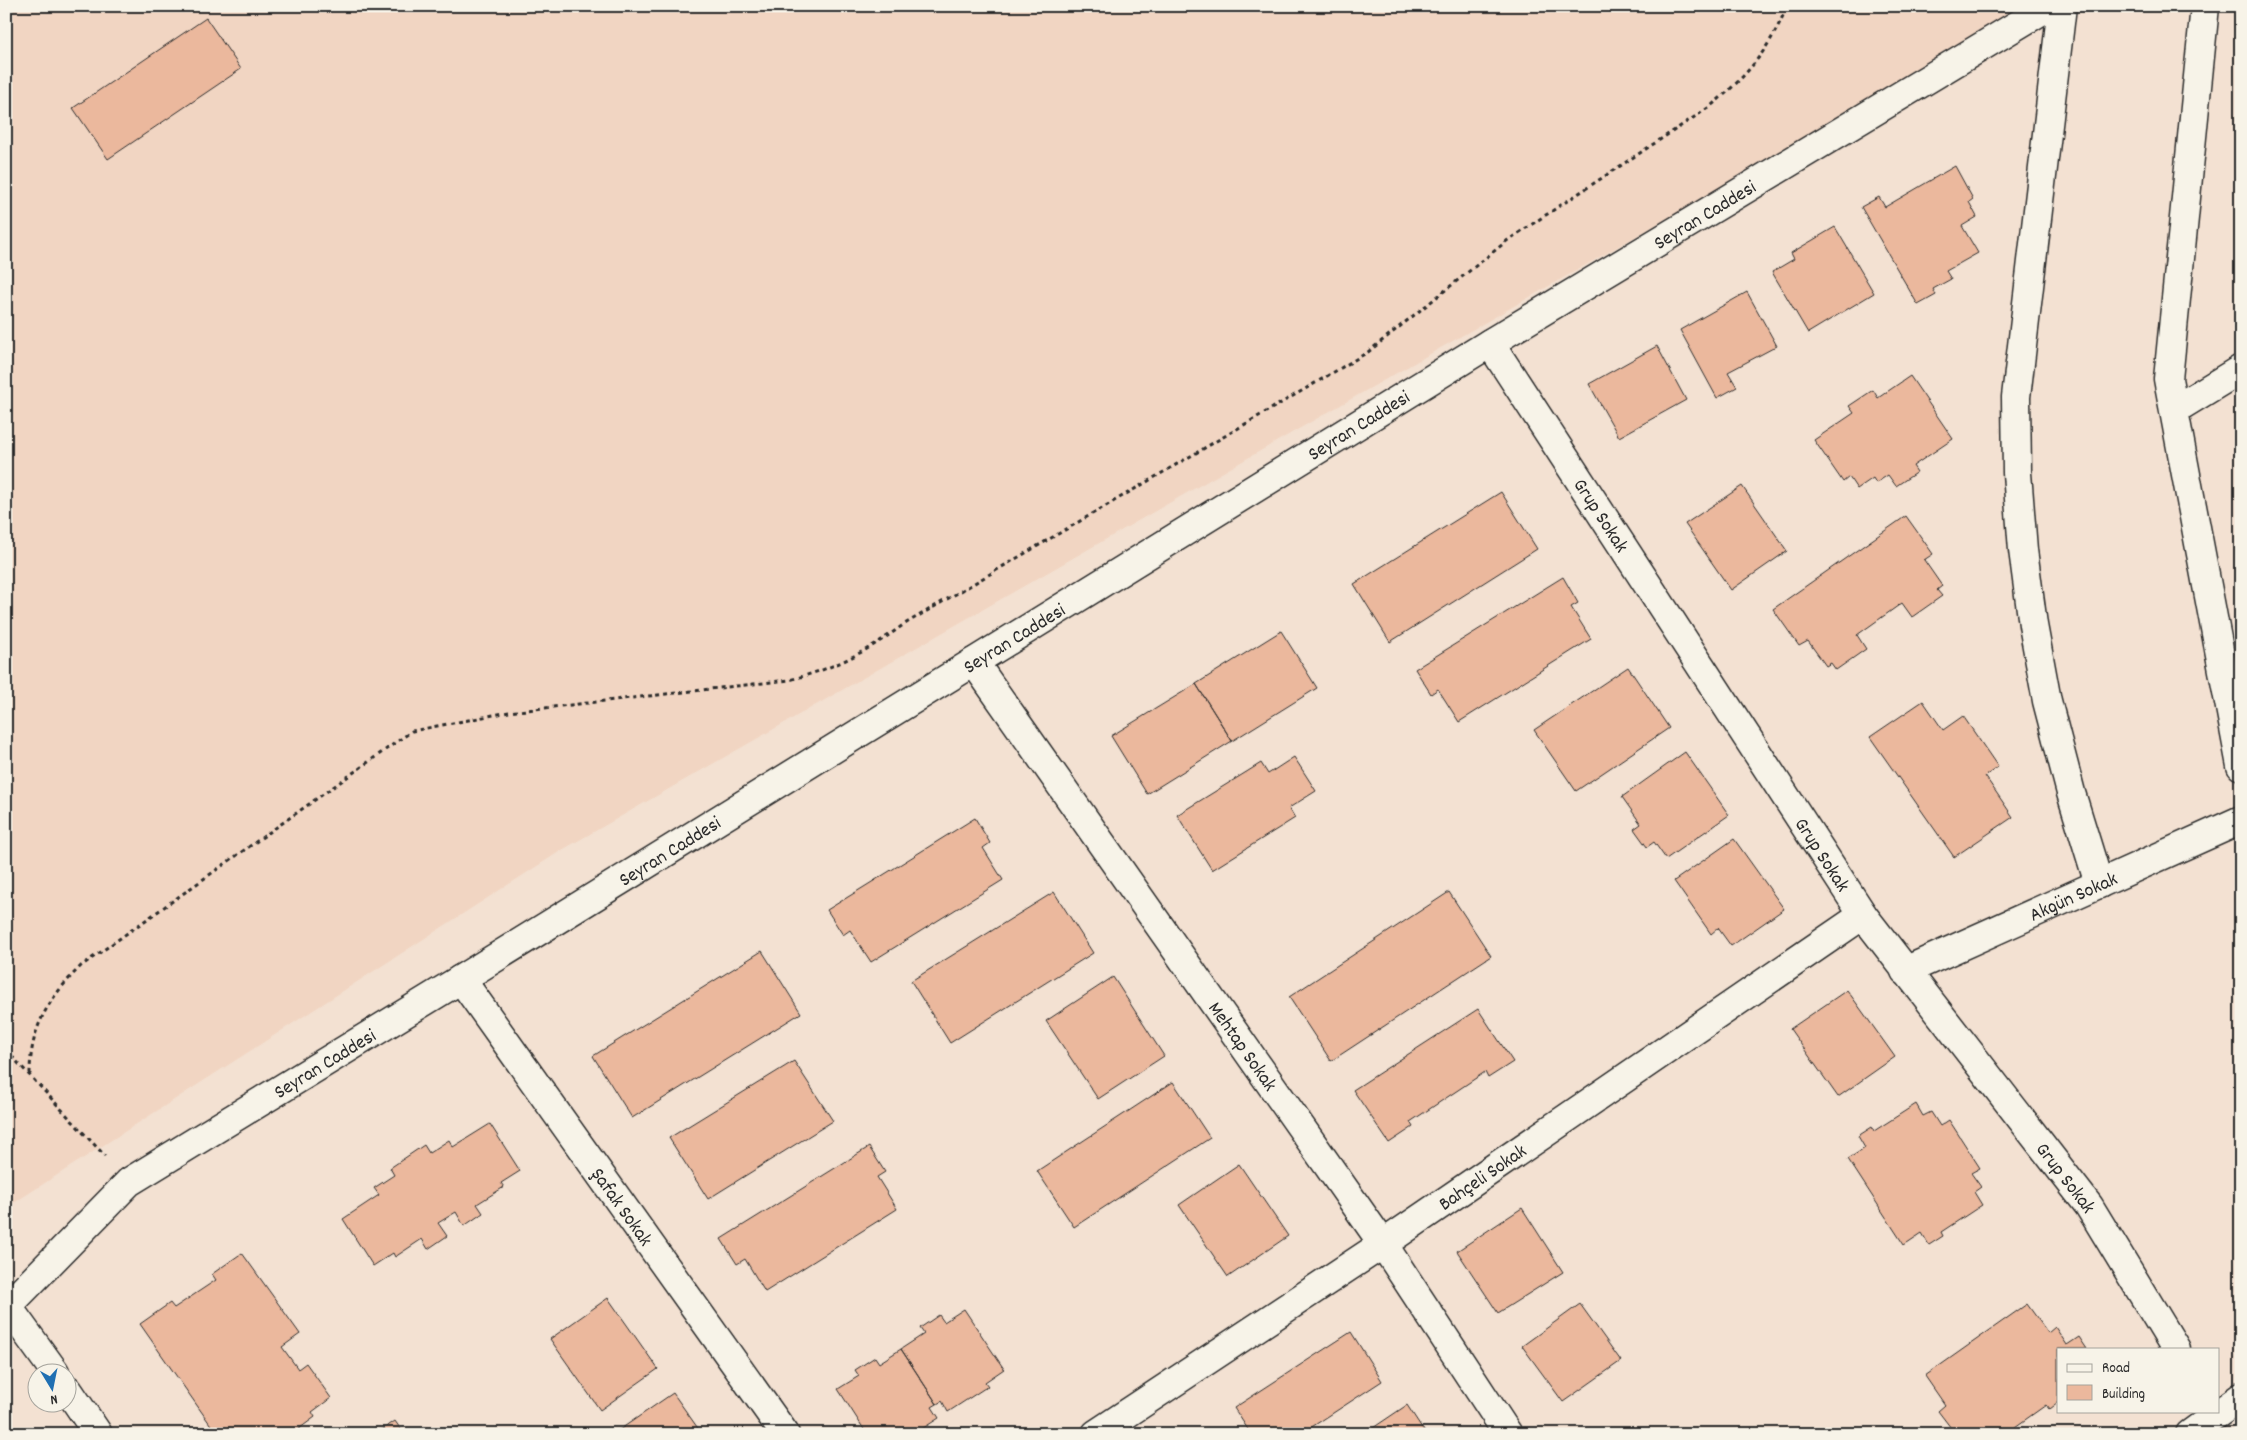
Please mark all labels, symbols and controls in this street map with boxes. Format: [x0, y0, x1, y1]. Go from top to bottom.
street label: Seyran Caddesi [1649, 175, 1763, 258]
street label: Seyran Caddesi [1303, 385, 1417, 469]
street label: Grup Sokak [1565, 474, 1634, 559]
street label: Seyran Caddesi [959, 598, 1072, 682]
street label: Seyran Caddesi [614, 810, 728, 895]
street label: Grup Sokak [1786, 813, 1855, 898]
street label: Akgün Sokak [2026, 866, 2123, 930]
street label: Mehtap Sokak [1200, 997, 1283, 1098]
street label: Seyran Caddesi [269, 1023, 383, 1107]
street label: Grup Sokak [2028, 1138, 2101, 1219]
street label: Bahçeli Sokak [1434, 1139, 1533, 1219]
street label: Şafak Sokak [583, 1163, 658, 1253]
legend [2057, 1348, 2220, 1412]
text: Road [2102, 1358, 2130, 1380]
north arrow [28, 1362, 78, 1412]
text: Building [2102, 1384, 2145, 1406]
text: N [49, 1388, 59, 1409]

